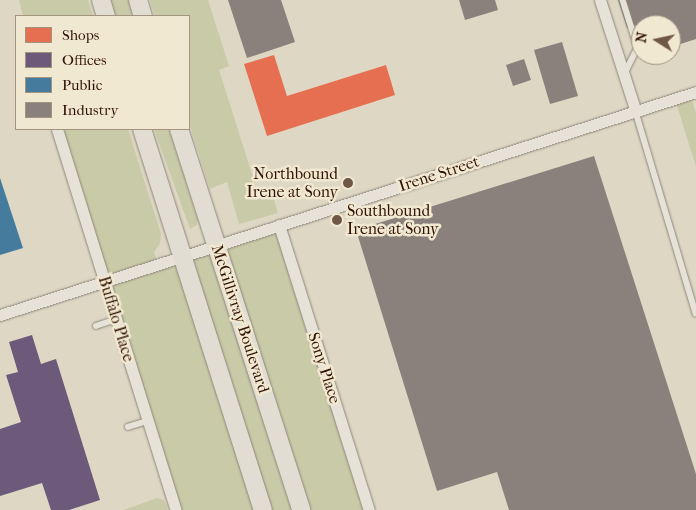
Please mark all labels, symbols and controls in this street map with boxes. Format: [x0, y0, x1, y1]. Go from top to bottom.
legend [15, 15, 190, 130]
north arrow [631, 15, 681, 65]
text: Shops [62, 26, 99, 44]
text: N [632, 31, 651, 44]
text: Offices [62, 51, 107, 69]
text: Public [62, 76, 102, 94]
text: Industry [62, 101, 118, 119]
street label: Irene Street [396, 152, 482, 196]
place label: Northbound Irene at Sony [246, 164, 338, 202]
marker: Northbound Irene at Sony [342, 177, 354, 189]
place label: Southbound Irene at Sony [347, 201, 439, 239]
marker: Southbound Irene at Sony [331, 214, 343, 226]
street label: McGillivray Boulevard [207, 242, 273, 396]
street label: Buffalo Place [94, 274, 138, 364]
street label: Sony Place [304, 330, 344, 406]

